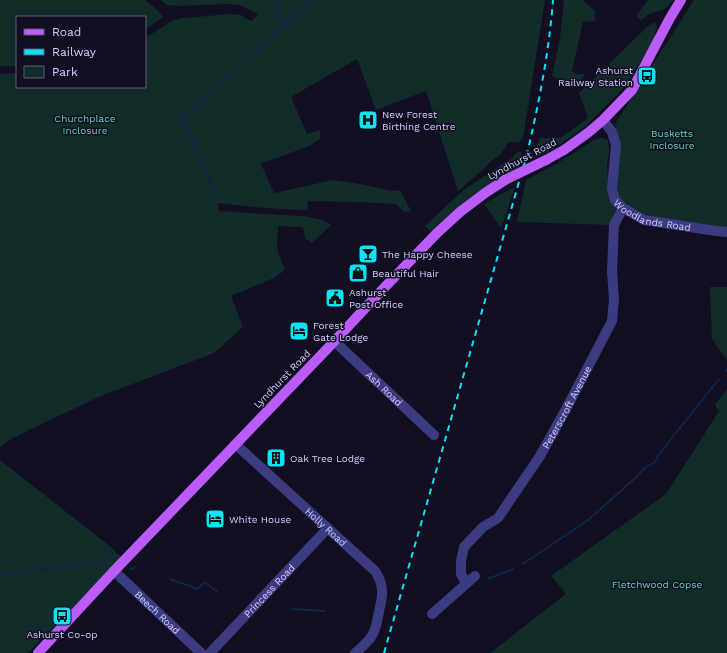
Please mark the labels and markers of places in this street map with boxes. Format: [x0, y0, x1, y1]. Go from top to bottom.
place label: Ashurst Railway Station [558, 65, 634, 88]
bus stop icon: Ashurst Railway Station [636, 65, 658, 87]
hospital icon: New Forest Birthing Centre [357, 109, 379, 131]
place label: New Forest Birthing Centre [382, 109, 456, 132]
bar icon: The Happy Cheese [357, 243, 379, 265]
place label: The Happy Cheese [382, 249, 473, 260]
shop icon: Beautiful Hair [347, 262, 369, 284]
place label: Beautiful Hair [372, 268, 439, 279]
public building icon: Ashurst Post Office [324, 287, 346, 309]
place label: Ashurst Post Office [349, 287, 403, 310]
hotel icon: Forest Gate Lodge [288, 320, 310, 342]
place label: Forest Gate Lodge [313, 320, 368, 343]
building icon: Oak Tree Lodge [265, 447, 287, 469]
place label: Oak Tree Lodge [290, 453, 365, 464]
hotel icon: White House [204, 508, 226, 530]
place label: White House [229, 514, 292, 525]
bus stop icon: Ashurst Co-op [51, 605, 73, 627]
place label: Ashurst Co-op [26, 629, 98, 640]

